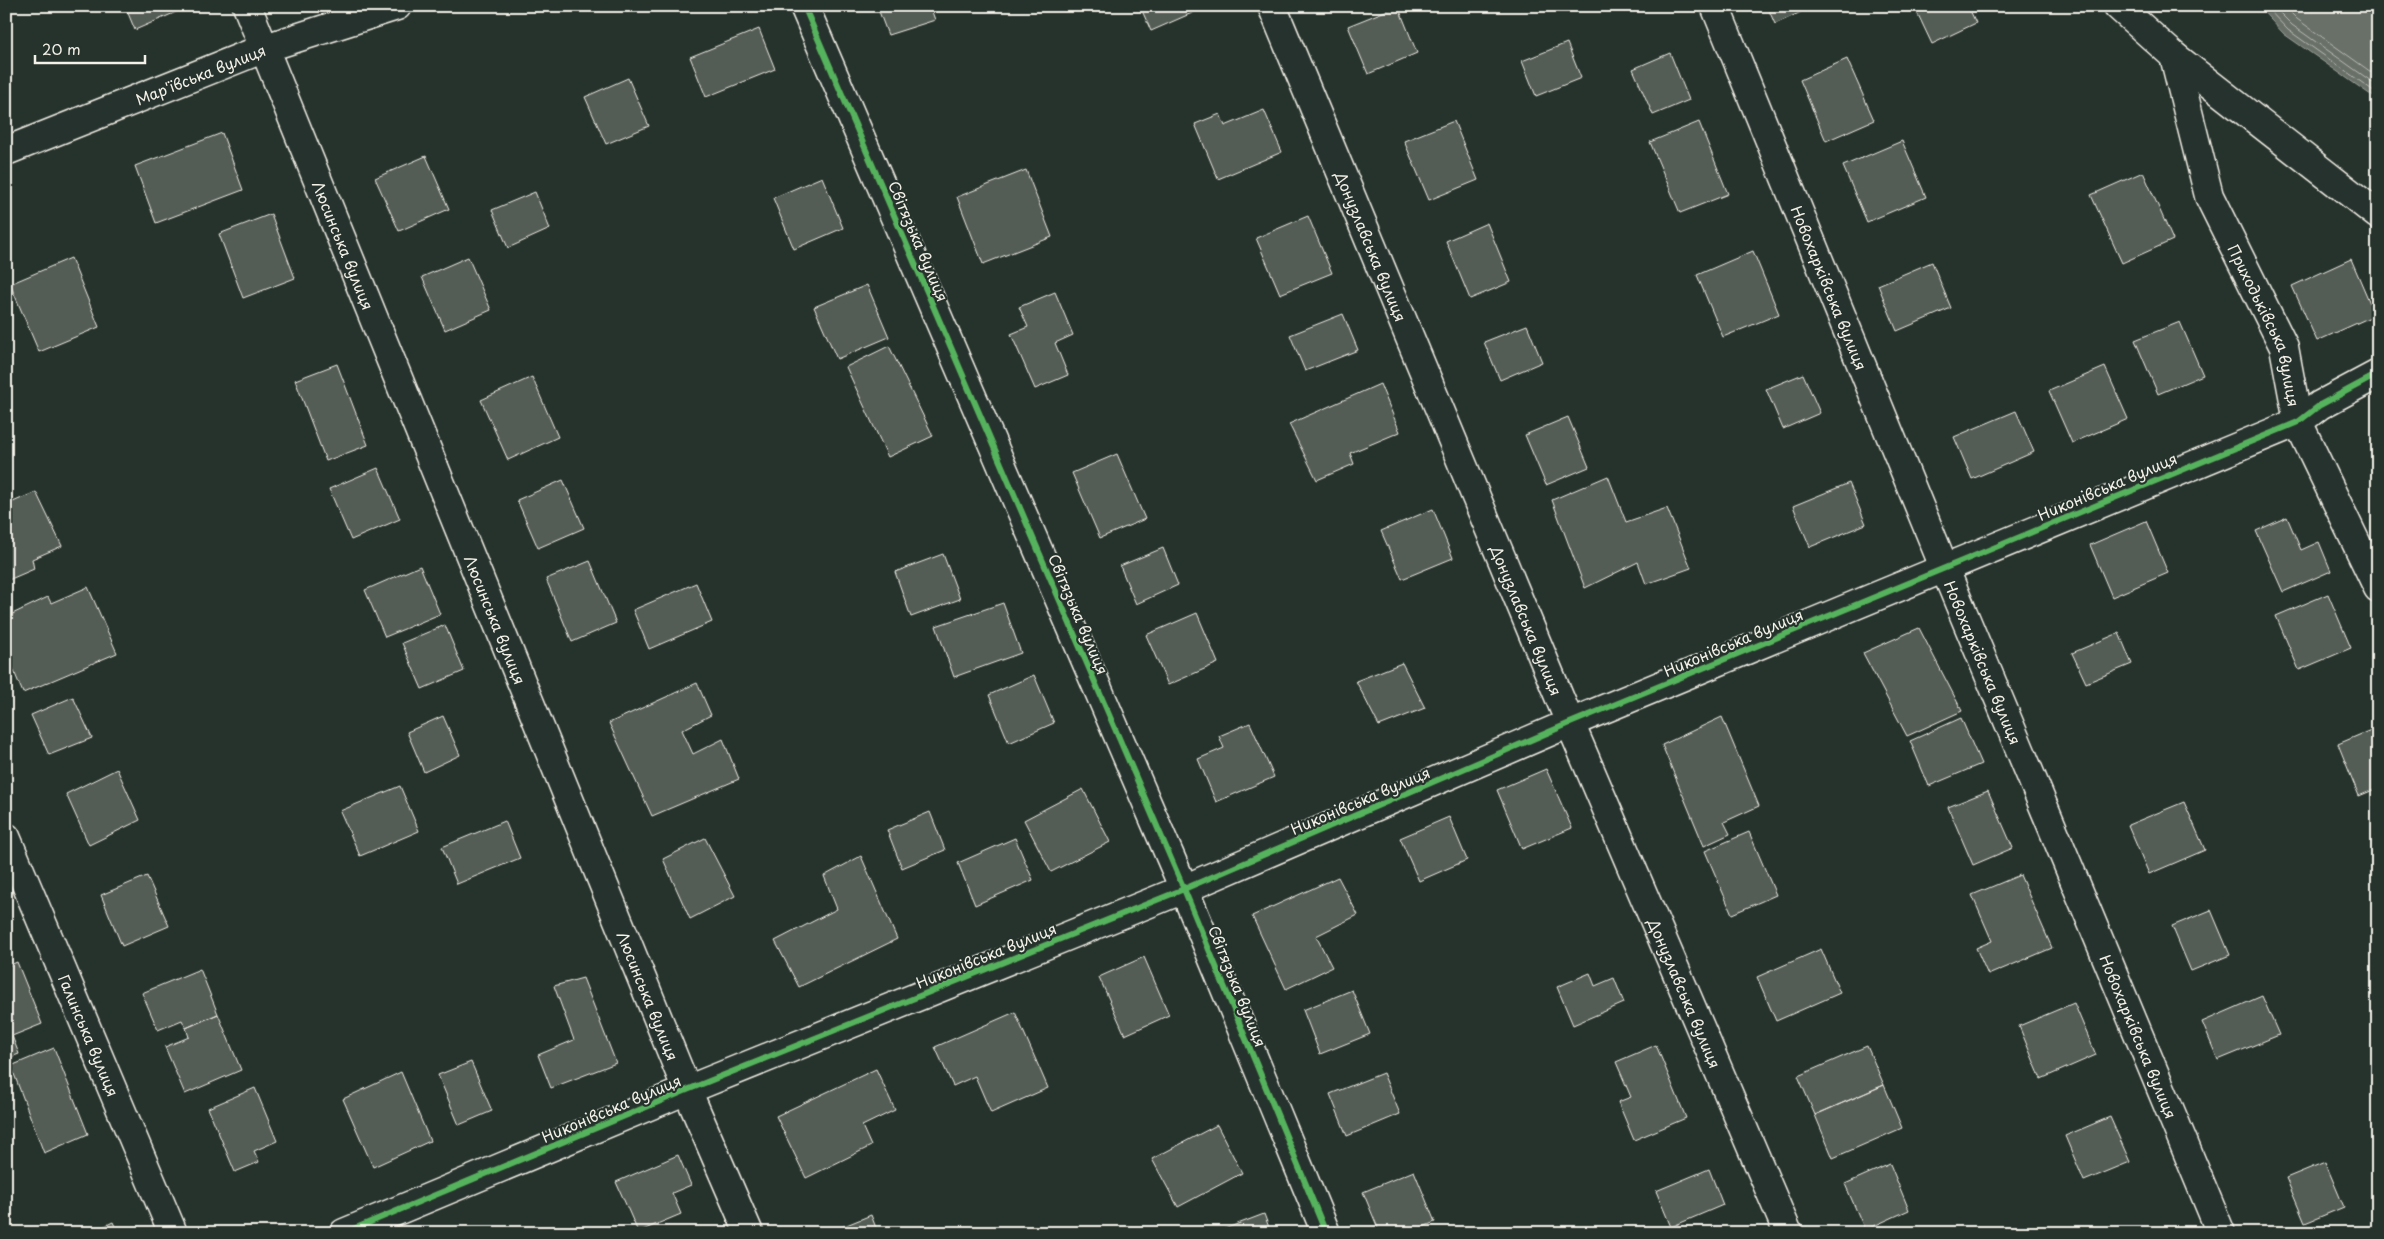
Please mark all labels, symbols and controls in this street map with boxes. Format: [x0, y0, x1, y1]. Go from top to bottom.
scale bar [35, 32, 145, 64]
text: 20 m [42, 37, 81, 60]
street label: Мар'ївська вулиця [132, 38, 269, 110]
street label: Донузлавська вулиця [1330, 166, 1413, 325]
street label: Люсинська вулиця [308, 177, 381, 313]
street label: Світязька вулиця [883, 177, 955, 305]
street label: Новохарківська вулиця [1786, 202, 1874, 373]
street label: Приходьківська вулиця [2223, 240, 2306, 408]
street label: Никонівська вулиця [2034, 446, 2180, 526]
street label: Донузлавська вулиця [1485, 540, 1569, 699]
street label: Світязька вулиця [1043, 550, 1115, 678]
street label: Люсинська вулиця [459, 551, 532, 687]
street label: Новохарківська вулиця [1939, 577, 2028, 748]
street label: Никонівська вулиця [1660, 602, 1806, 682]
street label: Никонівська вулиця [1287, 760, 1433, 840]
street label: Донузлавська вулиця [1643, 914, 1728, 1071]
street label: Никонівська вулиця [912, 916, 1060, 994]
street label: Світязька вулиця [1203, 922, 1273, 1050]
street label: Люсинська вулиця [612, 928, 685, 1064]
street label: Новохарківська вулиця [2095, 951, 2183, 1122]
street label: Галинська вулиця [54, 970, 126, 1100]
street label: Никонівська вулиця [538, 1068, 684, 1148]

